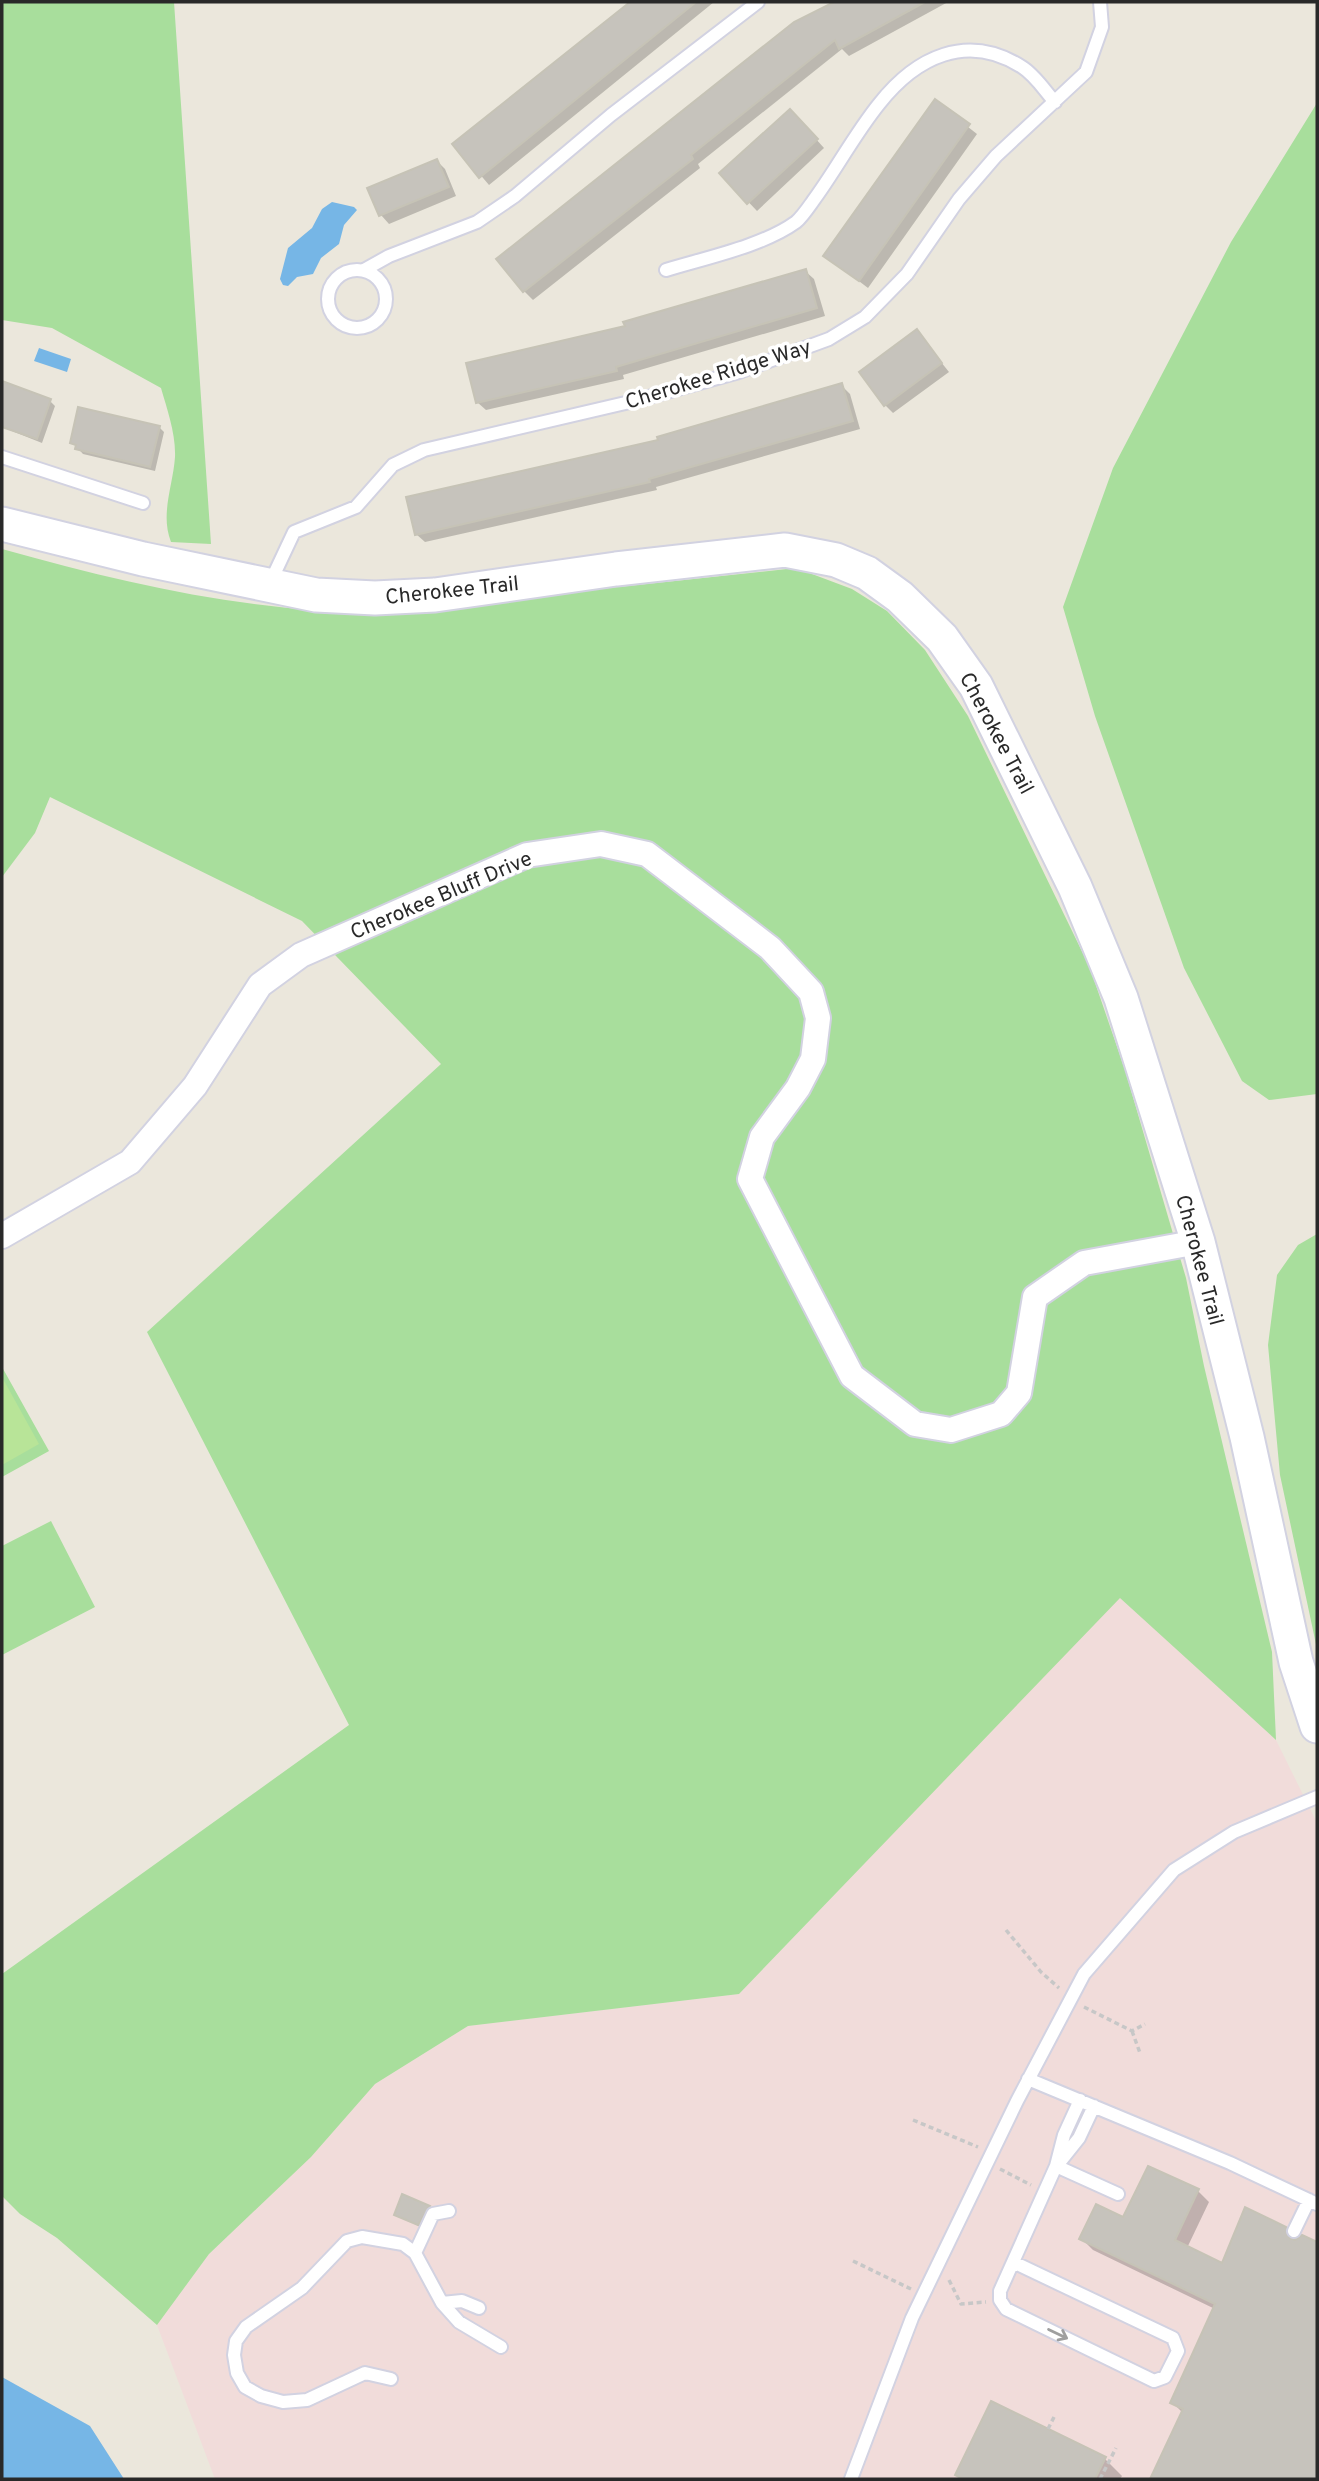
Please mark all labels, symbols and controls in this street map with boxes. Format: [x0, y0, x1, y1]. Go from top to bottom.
street label: Cherokee Ridge Way [622, 334, 815, 417]
street label: Cherokee Trail [384, 571, 520, 612]
street label: Cherokee Trail [952, 668, 1039, 799]
street label: Cherokee Bluff Drive [347, 846, 537, 947]
street label: Cherokee Trail [1168, 1192, 1229, 1329]
one-way arrow [1047, 2328, 1068, 2341]

